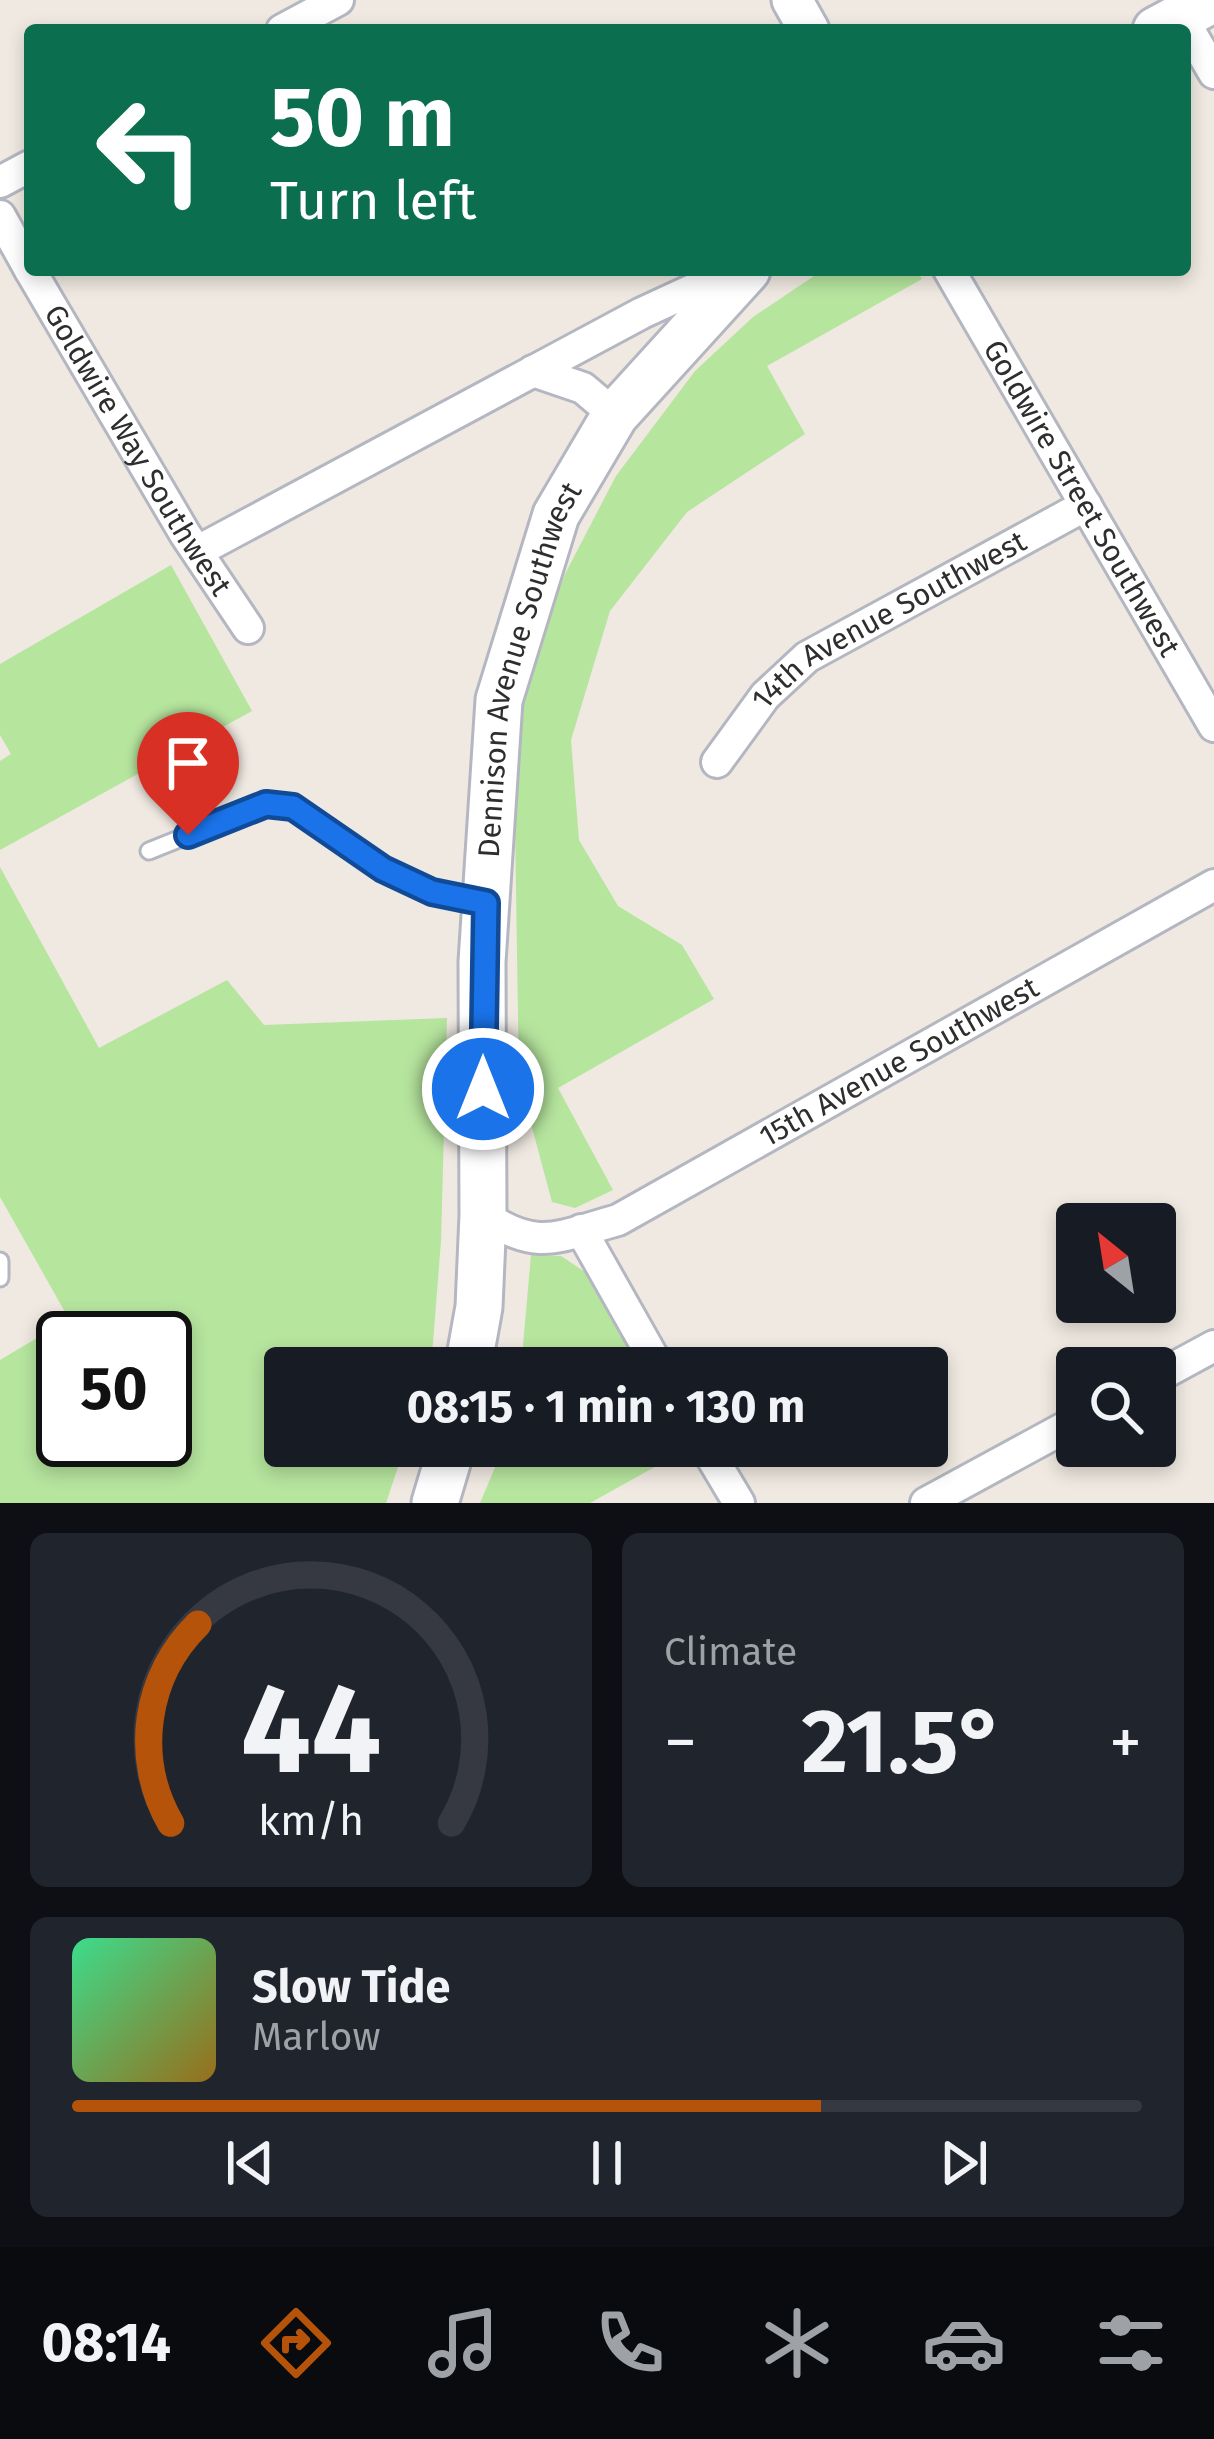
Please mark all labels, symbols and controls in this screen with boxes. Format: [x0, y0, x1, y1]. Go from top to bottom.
text: 50 m [270, 67, 455, 168]
icon: left [72, 72, 228, 228]
text: Turn left [270, 169, 477, 233]
street label: Goldwire Way Southwest [36, 298, 239, 603]
street label: Goldwire Street Southwest [976, 334, 1188, 663]
street label: Dennison Avenue Southwest [471, 476, 589, 859]
street label: 14th Avenue Southwest [744, 523, 1032, 716]
pin [137, 712, 239, 835]
icon: arrive [155, 730, 221, 796]
street label: 15th Avenue Southwest [753, 969, 1045, 1155]
position arrow [420, 1026, 546, 1152]
north arrow [1056, 1203, 1176, 1323]
map controls [1056, 1203, 1176, 1467]
speed limit sign: 50 [36, 1311, 192, 1467]
button: search [1056, 1347, 1176, 1467]
text: 08:15 · 1 min · 130 m [407, 1380, 805, 1434]
text: Climate [664, 1629, 797, 1675]
text: 44 [240, 1655, 382, 1805]
text: 21.5° [802, 1688, 1005, 1796]
text: − [664, 1703, 697, 1782]
text: + [1109, 1703, 1142, 1782]
text: km/h [258, 1795, 364, 1846]
text: Slow Tide [252, 1960, 450, 2014]
text: Marlow [252, 2014, 381, 2060]
icon: previous [217, 2130, 283, 2196]
icon: pause [574, 2130, 640, 2196]
icon: next [931, 2130, 997, 2196]
icon: directions [254, 2301, 338, 2385]
icon: music [421, 2301, 505, 2385]
icon: phone [588, 2301, 672, 2385]
icon: climate [755, 2301, 839, 2385]
icon: car [922, 2301, 1006, 2385]
icon: filters [1089, 2301, 1173, 2385]
text: 08:14 [41, 2311, 171, 2375]

